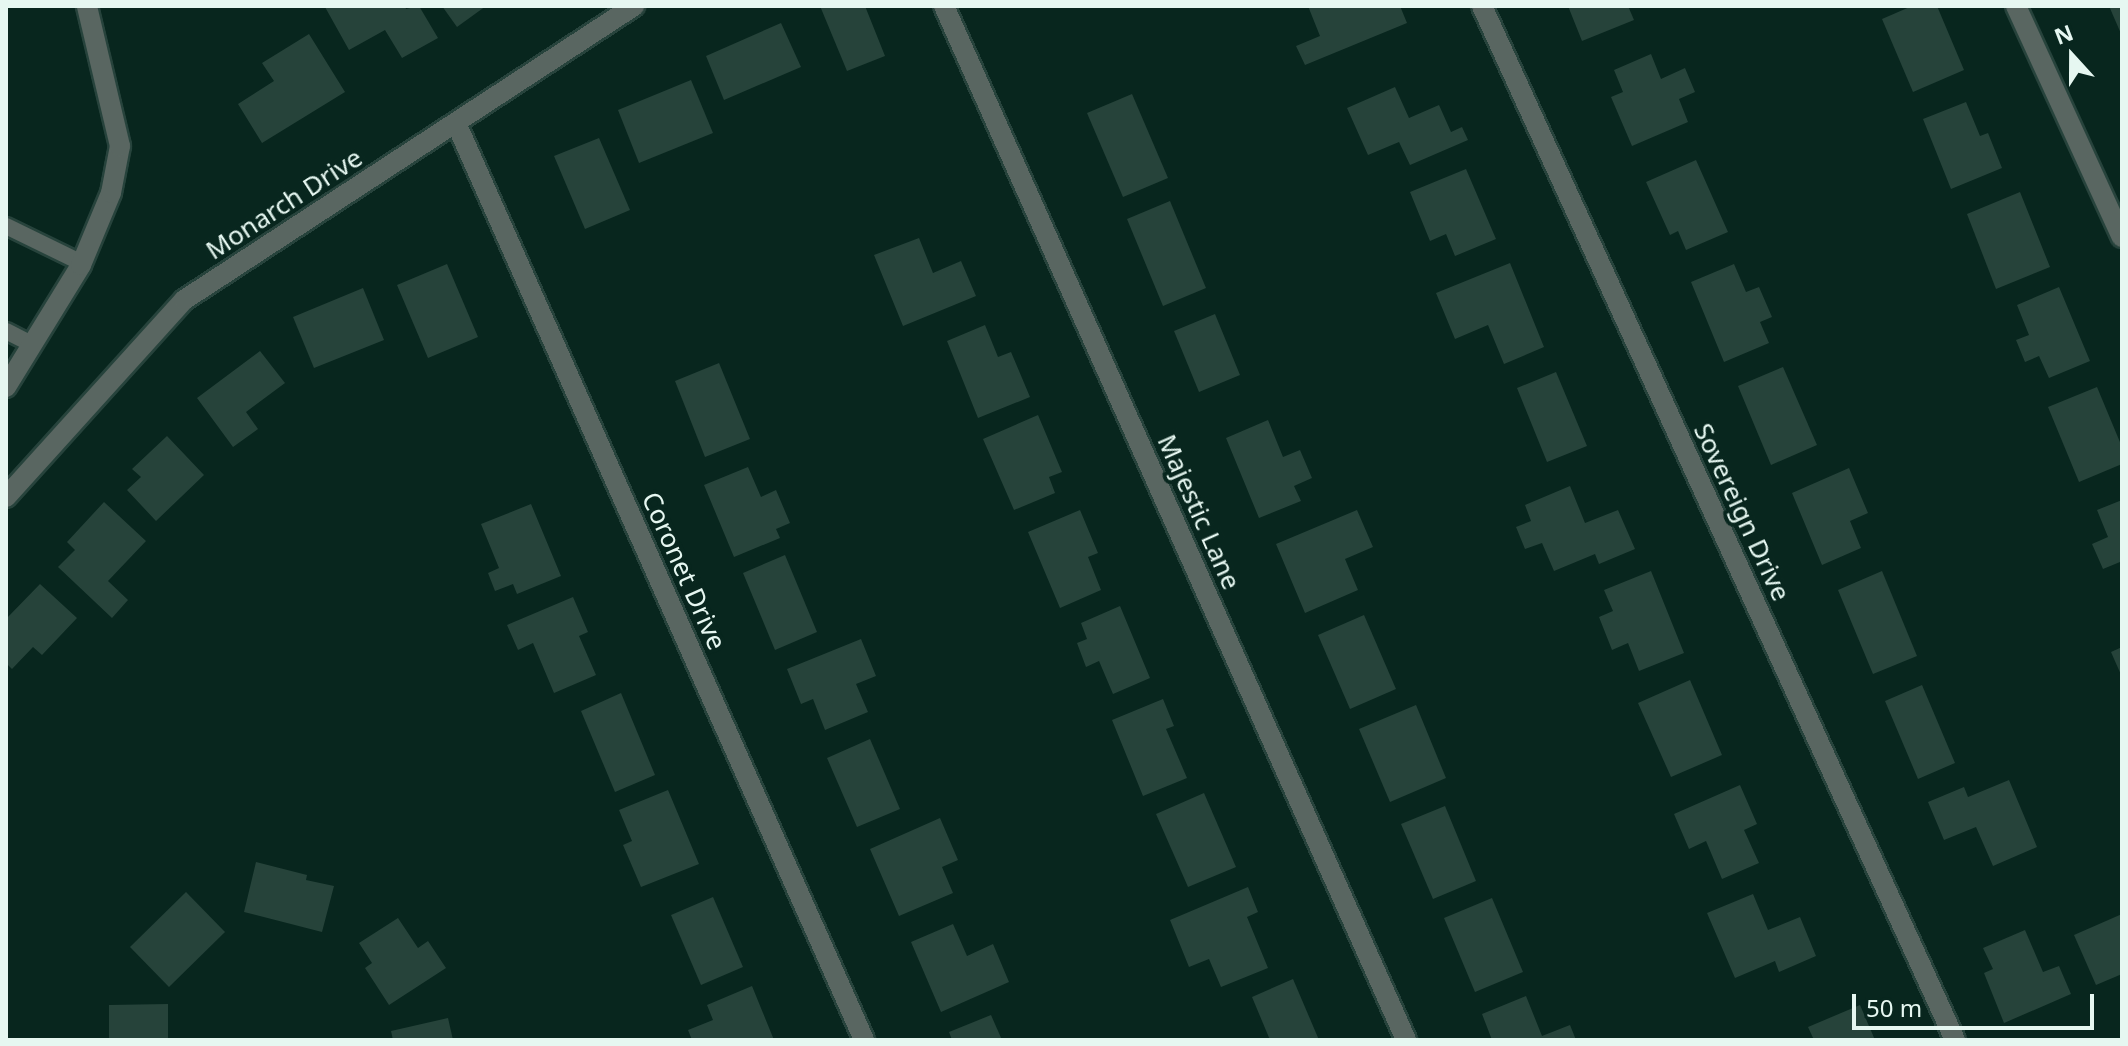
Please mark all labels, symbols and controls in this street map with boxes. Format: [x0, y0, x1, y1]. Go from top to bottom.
north arrow [2032, 16, 2112, 96]
text: N [2050, 16, 2077, 51]
street label: Monarch Drive [200, 142, 368, 266]
street label: Sovereign Drive [1687, 418, 1797, 606]
street label: Majestic Lane [1151, 430, 1247, 594]
street label: Coronet Drive [635, 487, 733, 655]
scale bar [1856, 978, 2098, 1028]
text: 50 m [1866, 991, 1922, 1024]

